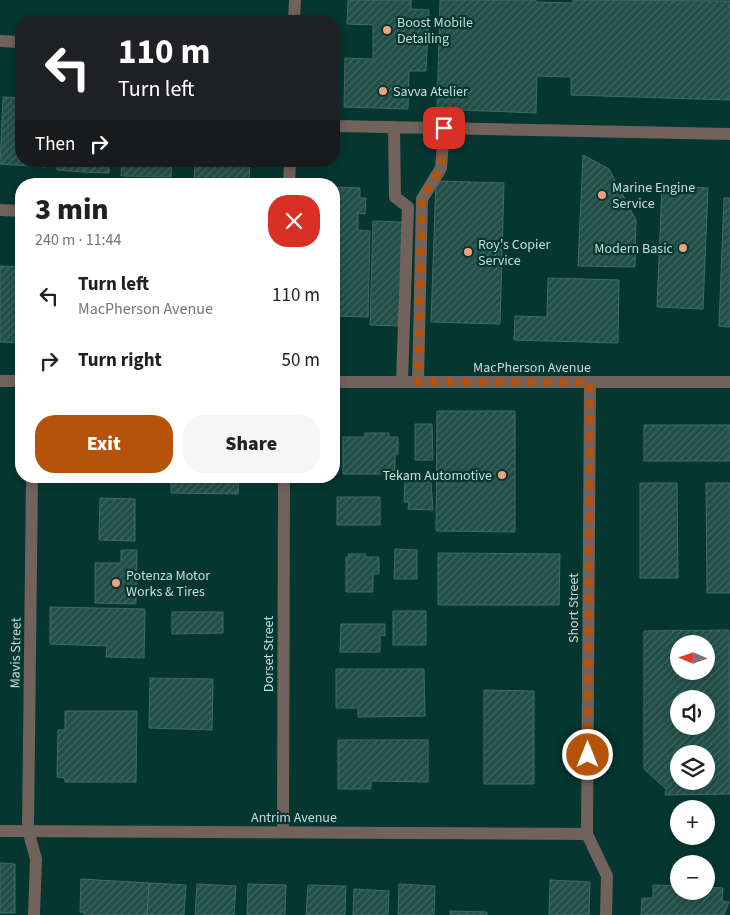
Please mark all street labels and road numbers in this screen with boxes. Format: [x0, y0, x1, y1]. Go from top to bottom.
street label: MacPherson Avenue [473, 358, 591, 378]
street label: Short Street [564, 573, 584, 643]
street label: Dorset Street [259, 616, 279, 692]
street label: Mavis Street [5, 617, 27, 689]
street label: Antrim Avenue [251, 808, 337, 828]

